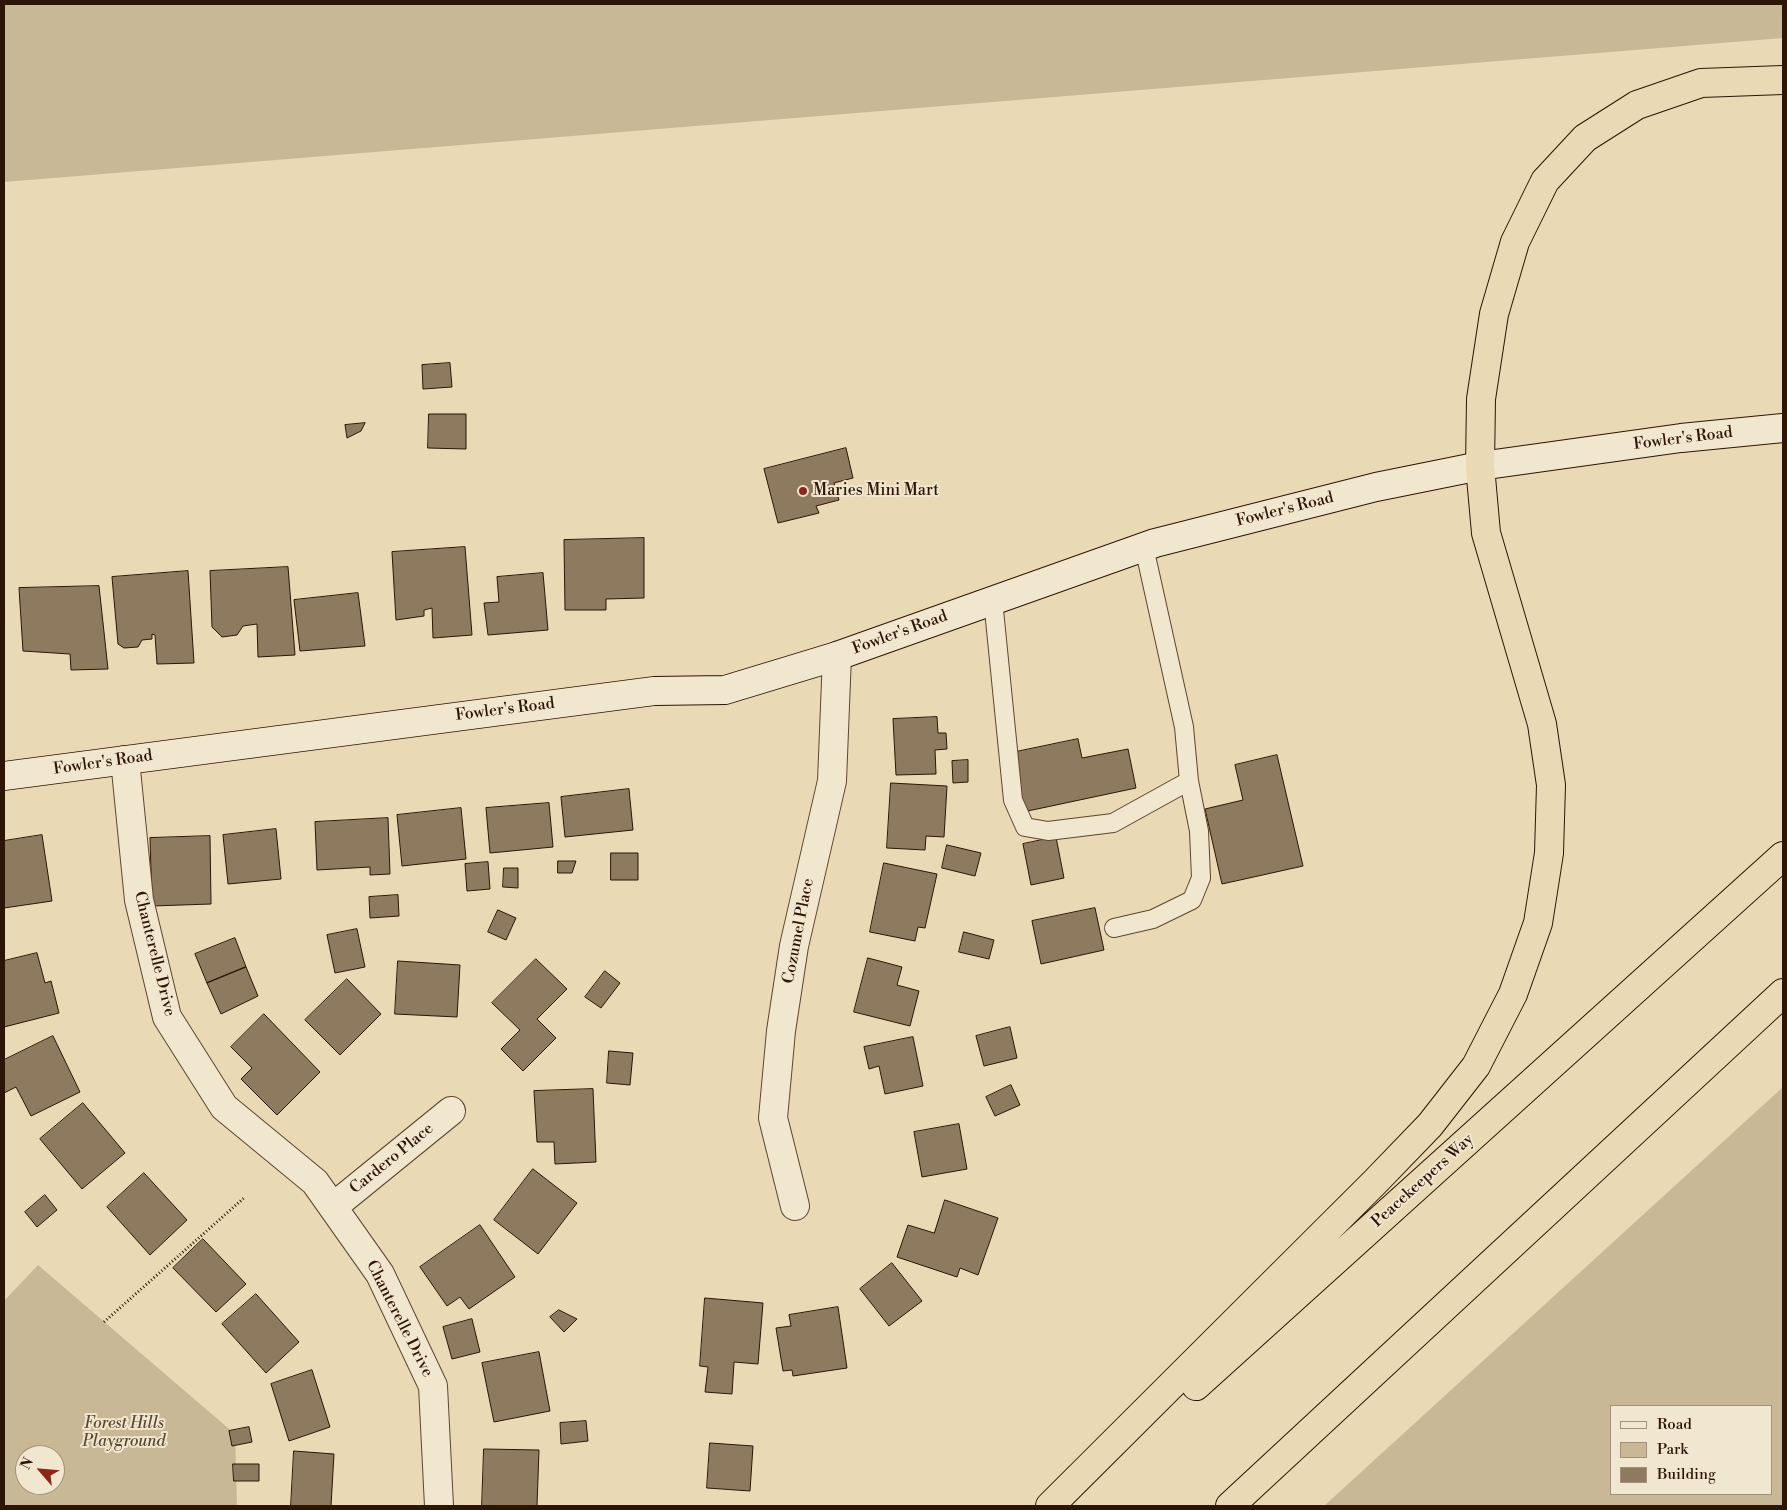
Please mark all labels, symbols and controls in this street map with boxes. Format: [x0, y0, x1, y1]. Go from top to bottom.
street label: Fowler's Road [1632, 423, 1734, 455]
place label: Maries Mini Mart [813, 481, 939, 501]
marker: Maries Mini Mart [797, 485, 809, 497]
street label: Fowler's Road [1234, 489, 1336, 531]
street label: Fowler's Road [850, 607, 950, 659]
street label: Fowler's Road [454, 694, 556, 726]
street label: Fowler's Road [52, 747, 154, 779]
street label: Cozumel Place [779, 877, 819, 985]
street label: Chanterelle Drive [129, 889, 179, 1019]
street label: Cardero Place [346, 1119, 438, 1199]
street label: Peacekeepers Way [1368, 1130, 1478, 1232]
street label: Chanterelle Drive [361, 1258, 437, 1380]
legend [1610, 1405, 1772, 1495]
park label: Forest Hills Playground [83, 1414, 165, 1452]
text: Road [1657, 1415, 1692, 1434]
text: Park [1657, 1440, 1688, 1459]
north arrow [15, 1445, 65, 1495]
text: N [17, 1455, 38, 1473]
text: Building [1657, 1465, 1716, 1484]

